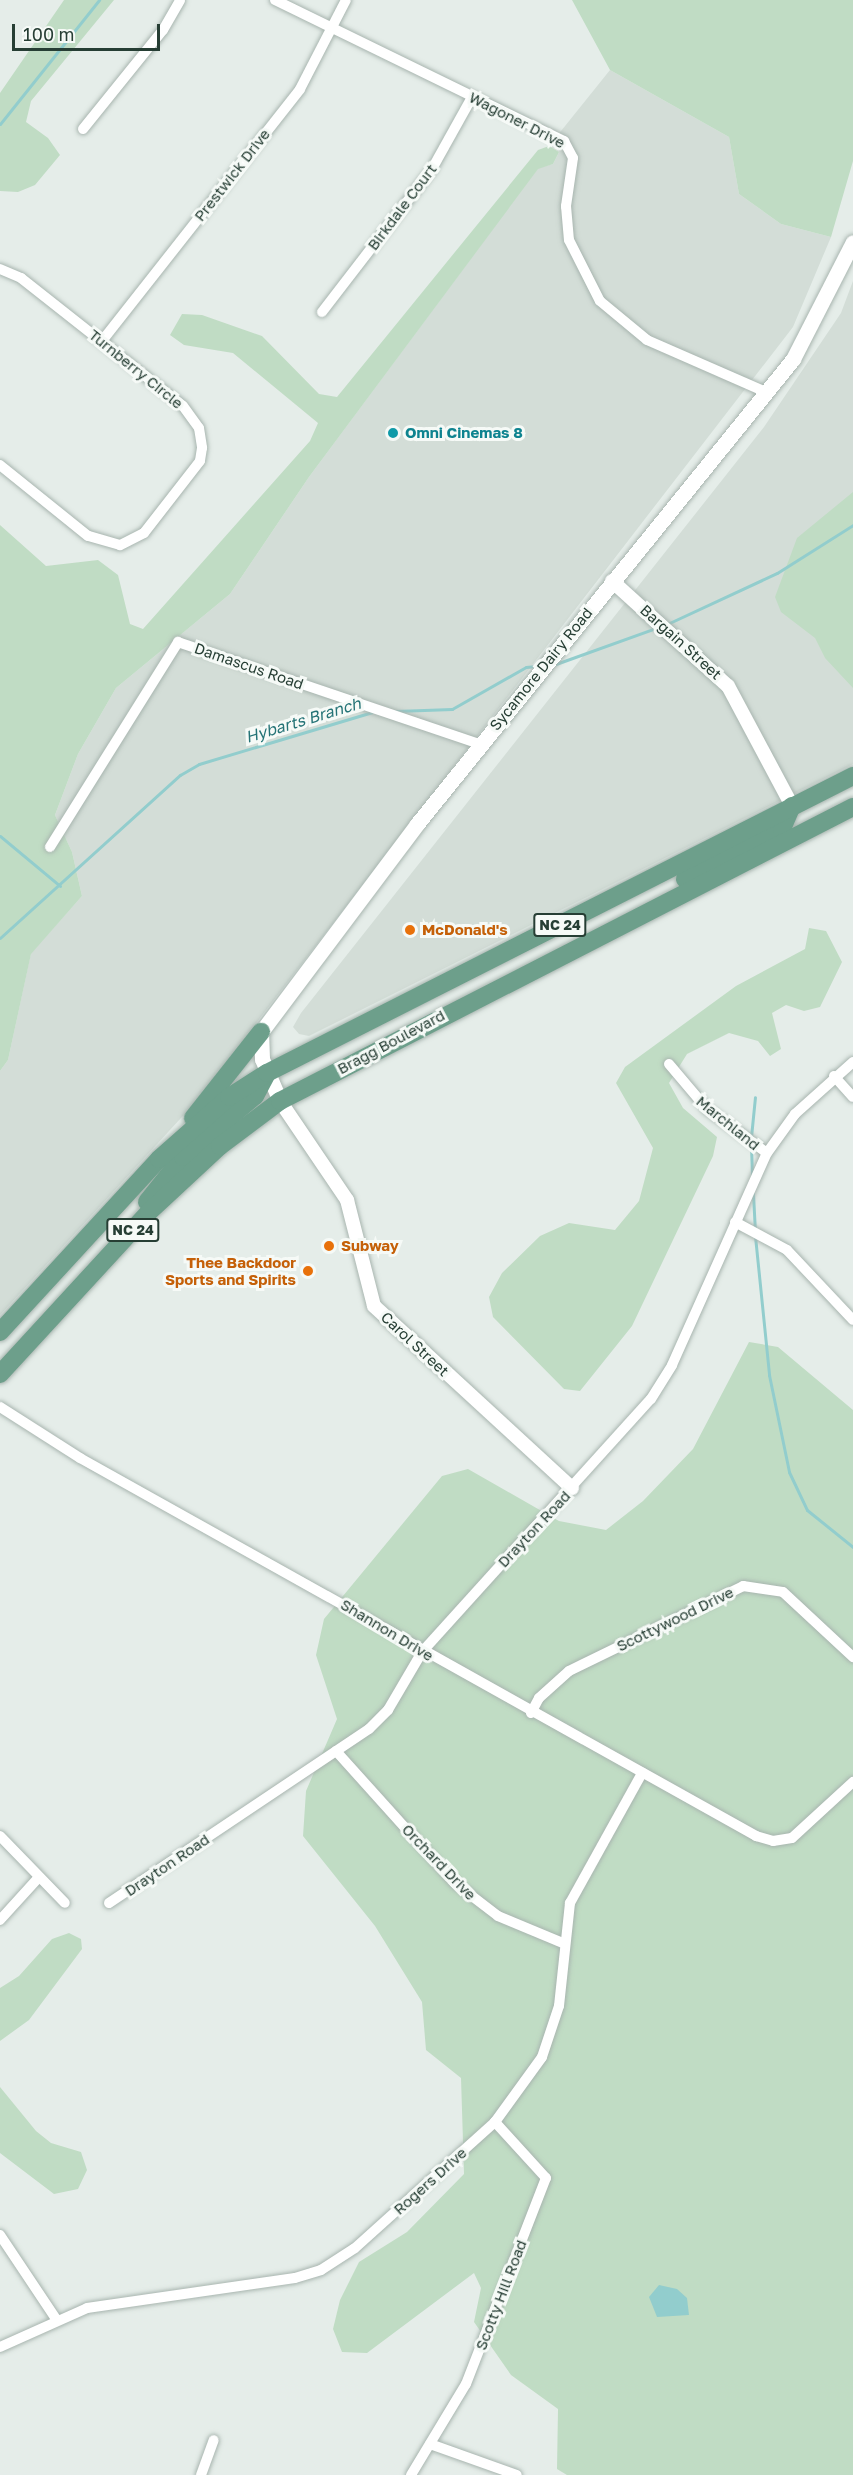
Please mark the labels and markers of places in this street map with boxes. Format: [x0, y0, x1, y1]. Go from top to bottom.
place label: Omni Cinemas 8 [405, 424, 523, 442]
marker: Omni Cinemas 8 [386, 426, 400, 440]
place label: McDonald's [422, 921, 508, 939]
marker: McDonald's [403, 923, 417, 937]
place label: Subway [341, 1237, 399, 1255]
marker: Subway [322, 1239, 336, 1253]
place label: Thee Backdoor Sports and Spirits [165, 1253, 296, 1288]
marker: Thee Backdoor Sports and Spirits [301, 1264, 315, 1278]

